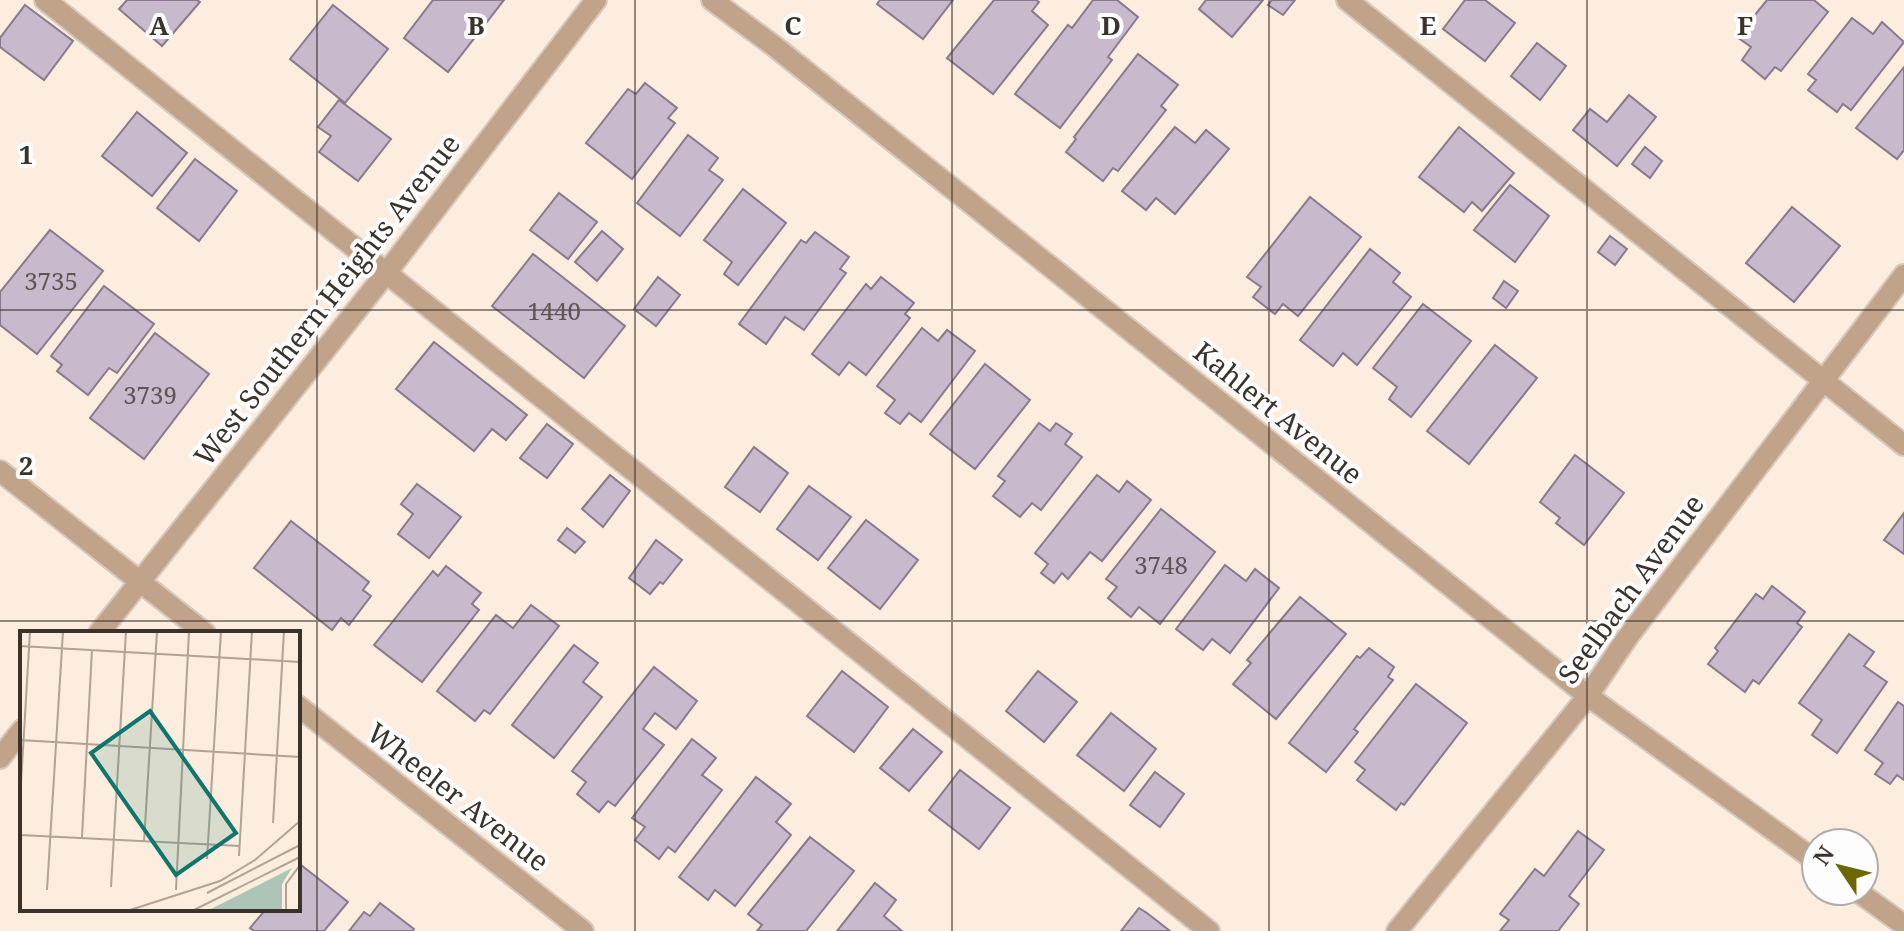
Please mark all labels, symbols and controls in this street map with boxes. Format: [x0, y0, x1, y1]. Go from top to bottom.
text: A [149, 7, 169, 43]
text: B [467, 7, 485, 43]
text: C [784, 7, 802, 43]
text: D [1101, 7, 1121, 43]
text: E [1420, 7, 1437, 43]
text: F [1737, 7, 1753, 43]
street label: West Southern Heights Avenue [185, 126, 468, 473]
text: 1 [19, 136, 33, 172]
house number: 3735 [24, 264, 78, 297]
house number: 1440 [527, 294, 581, 327]
street label: Kahlert Avenue [1186, 332, 1371, 492]
house number: 3739 [123, 378, 177, 411]
text: 2 [19, 447, 33, 483]
street label: Seelbach Avenue [1548, 486, 1712, 691]
house number: 3748 [1134, 548, 1188, 581]
inset map [20, 631, 300, 911]
street label: Wheeler Avenue [360, 713, 557, 879]
north arrow [1800, 827, 1880, 907]
text: N [1806, 839, 1840, 871]

